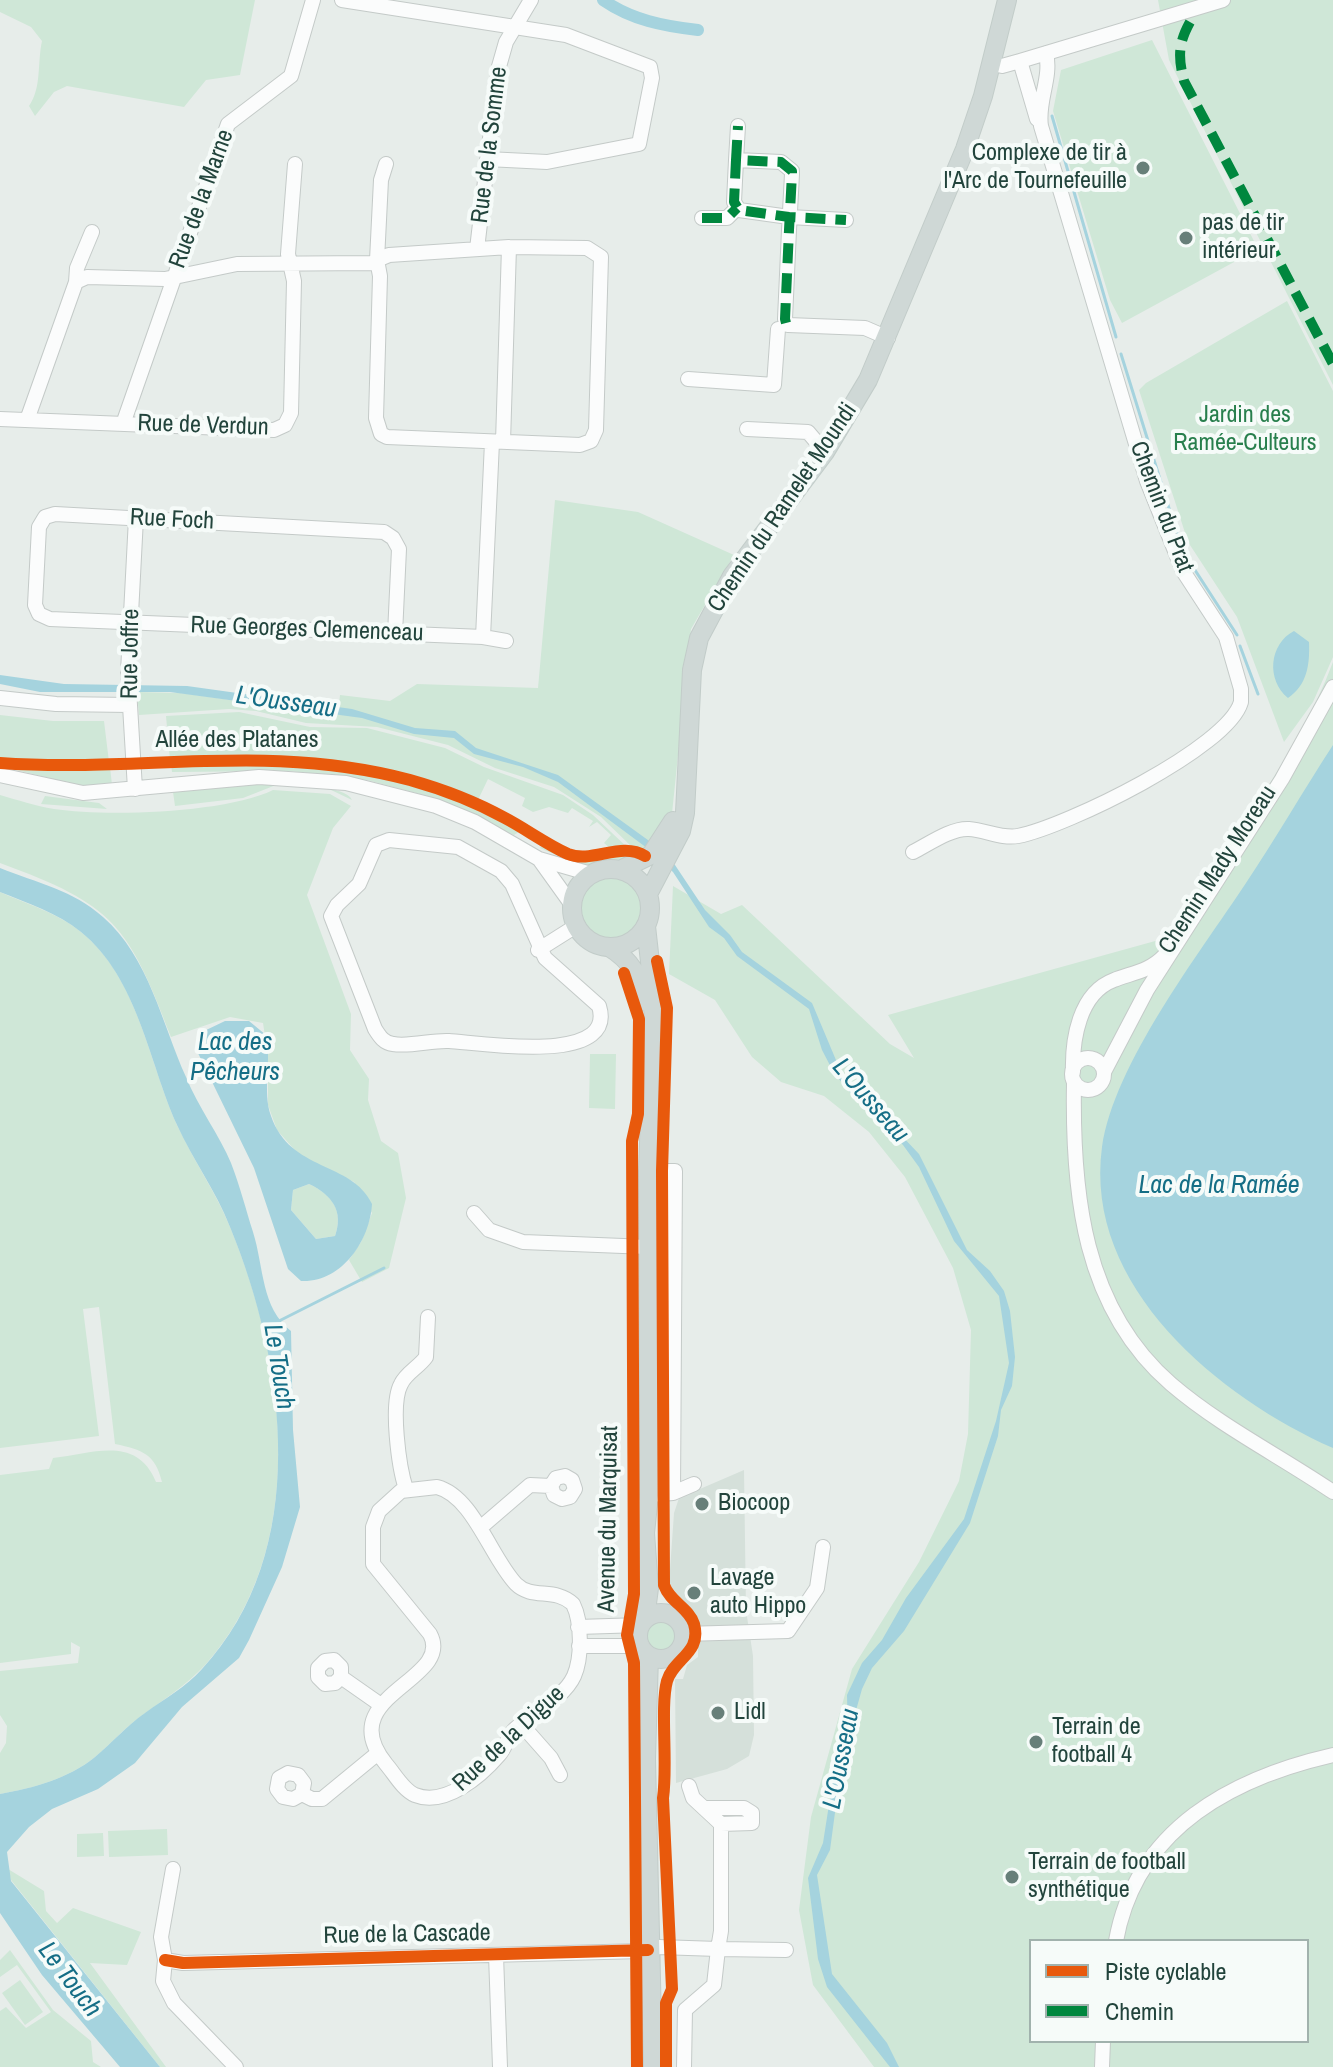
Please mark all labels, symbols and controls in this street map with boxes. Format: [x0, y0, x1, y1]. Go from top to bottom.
street label: Rue de la Somme [466, 65, 514, 225]
street label: Rue de la Marne [164, 126, 240, 272]
place label: Complexe de tir à l'Arc de Tournefeuille [944, 140, 1127, 196]
marker: Complexe de tir à l'Arc de Tournefeuille [1134, 159, 1152, 177]
place label: pas de tir intérieur [1202, 210, 1284, 266]
marker: pas de tir intérieur [1177, 229, 1195, 247]
street label: Chemin du Ramelet Moundi [702, 398, 864, 618]
park label: Jardin des Ramée-Culteurs [1173, 402, 1317, 458]
street label: Rue de Verdun [137, 409, 269, 443]
street label: Chemin du Prat [1123, 438, 1199, 576]
street label: Rue Foch [129, 503, 215, 537]
street label: Rue Joffre [116, 609, 146, 699]
street label: Rue Georges Clemenceau [190, 612, 424, 648]
water label: L'Ousseau [234, 681, 338, 725]
street label: Allée des Platanes [155, 727, 319, 755]
street label: Chemin Mady Moreau [1153, 781, 1283, 959]
water label: Lac des Pêcheurs [190, 1027, 280, 1088]
water label: L'Ousseau [825, 1053, 915, 1149]
water label: Lac de la Ramée [1138, 1170, 1300, 1202]
water label: Le Touch [256, 1322, 300, 1412]
street label: Avenue du Marquisat [593, 1425, 625, 1613]
place label: Biocoop [718, 1490, 790, 1518]
marker: Biocoop [693, 1495, 711, 1513]
place label: Lavage auto Hippo [710, 1565, 806, 1621]
marker: Lavage auto Hippo [685, 1584, 703, 1602]
street label: Rue de la Digue [447, 1680, 571, 1798]
place label: Lidl [734, 1699, 766, 1727]
marker: Lidl [709, 1704, 727, 1722]
water label: L'Ousseau [817, 1706, 867, 1812]
place label: Terrain de football 4 [1052, 1714, 1141, 1770]
marker: Terrain de football 4 [1027, 1733, 1045, 1751]
place label: Terrain de football synthétique [1028, 1849, 1186, 1905]
marker: Terrain de football synthétique [1003, 1868, 1021, 1886]
street label: Rue de la Cascade [323, 1919, 491, 1951]
water label: Le Touch [31, 1936, 107, 2024]
legend [1029, 1939, 1309, 2043]
text: Piste cyclable [1105, 1955, 1226, 1987]
text: Chemin [1105, 1995, 1174, 2027]

